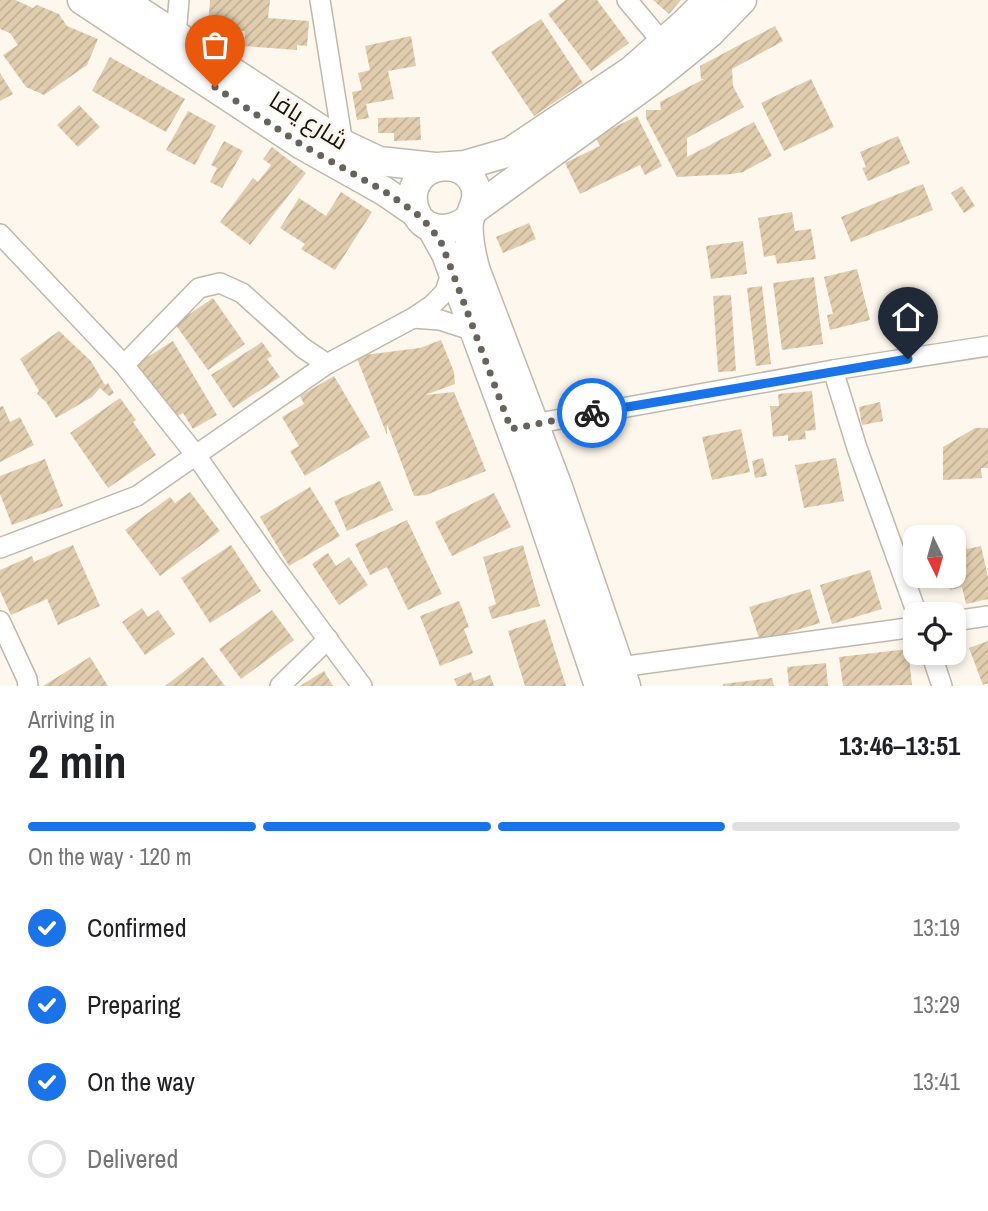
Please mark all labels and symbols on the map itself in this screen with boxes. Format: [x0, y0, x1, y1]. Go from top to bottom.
pin [185, 15, 245, 87]
street label: شارع يافا [263, 83, 354, 157]
pin [878, 287, 938, 359]
courier [557, 378, 627, 448]
north arrow [903, 525, 966, 588]

